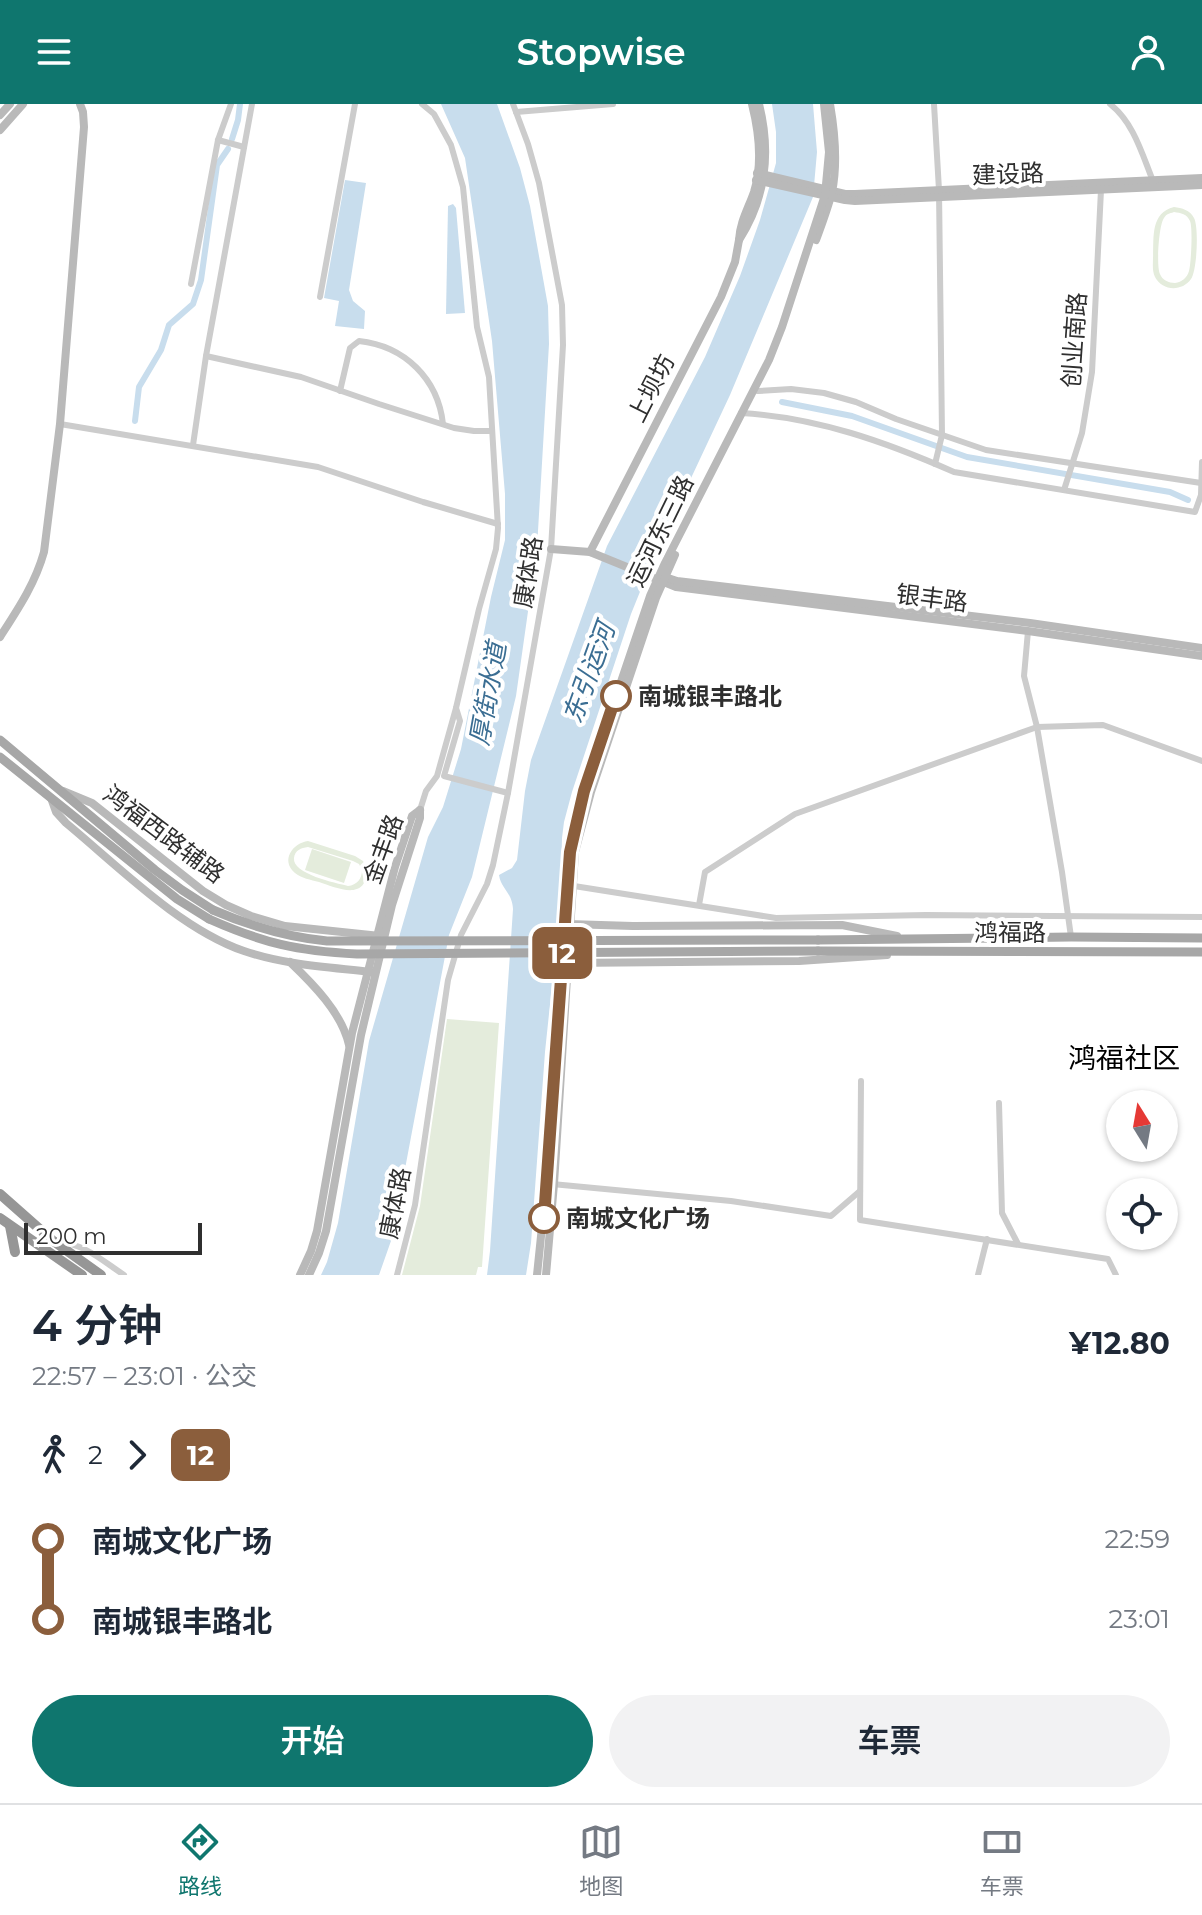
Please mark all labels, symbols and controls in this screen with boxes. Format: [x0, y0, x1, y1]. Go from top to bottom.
icon: menu [32, 30, 76, 74]
text: Stopwise [516, 30, 686, 74]
icon: person [1126, 30, 1170, 74]
street label: 建设路 [972, 158, 1044, 190]
street label: 创业南路 [1056, 291, 1092, 389]
street label: 上坝坊 [622, 349, 680, 427]
street label: 运河东三路 [621, 471, 699, 591]
street label: 康体路 [508, 534, 548, 610]
street label: 银丰路 [895, 579, 969, 617]
water label: 东引运河 [556, 614, 624, 727]
water label: 厚街水道 [463, 636, 513, 748]
marker: 南城银丰路北 [601, 681, 631, 711]
place label: 南城银丰路北 [638, 682, 782, 711]
street label: 鸿福西路辅路 [98, 779, 230, 889]
street label: 金丰路 [357, 810, 409, 888]
street label: 鸿福路 [974, 918, 1046, 947]
line badge: 12 [526, 927, 598, 979]
text: 12 [548, 936, 576, 970]
district label: 鸿福社区 [1068, 1041, 1180, 1075]
north arrow [1106, 1090, 1178, 1162]
map controls [1106, 1090, 1178, 1250]
street label: 康体路 [374, 1165, 416, 1241]
button: locate [1106, 1178, 1178, 1250]
marker: 南城文化广场 [529, 1203, 559, 1233]
place label: 南城文化广场 [566, 1204, 710, 1233]
scale bar [24, 1219, 202, 1255]
text: 200 m [36, 1223, 107, 1250]
text: 4 分钟 [32, 1298, 162, 1352]
text: ¥12.80 [1069, 1325, 1170, 1362]
text: 22:57 – 23:01 · 公交 [32, 1360, 257, 1392]
icon: walk [32, 1433, 76, 1477]
icon: forward [115, 1433, 159, 1477]
text: 12 [187, 1438, 214, 1472]
text: 2 [88, 1439, 103, 1471]
text: 南城文化广场 [92, 1523, 272, 1560]
text: 22:59 [1104, 1523, 1170, 1555]
text: 南城银丰路北 [92, 1603, 272, 1640]
text: 23:01 [1108, 1603, 1170, 1635]
button: 开始 [32, 1695, 593, 1787]
button: 车票 [609, 1695, 1170, 1787]
tab: 路线 [178, 1820, 222, 1900]
tab: 地图 [579, 1820, 623, 1900]
tab: 车票 [980, 1820, 1024, 1900]

